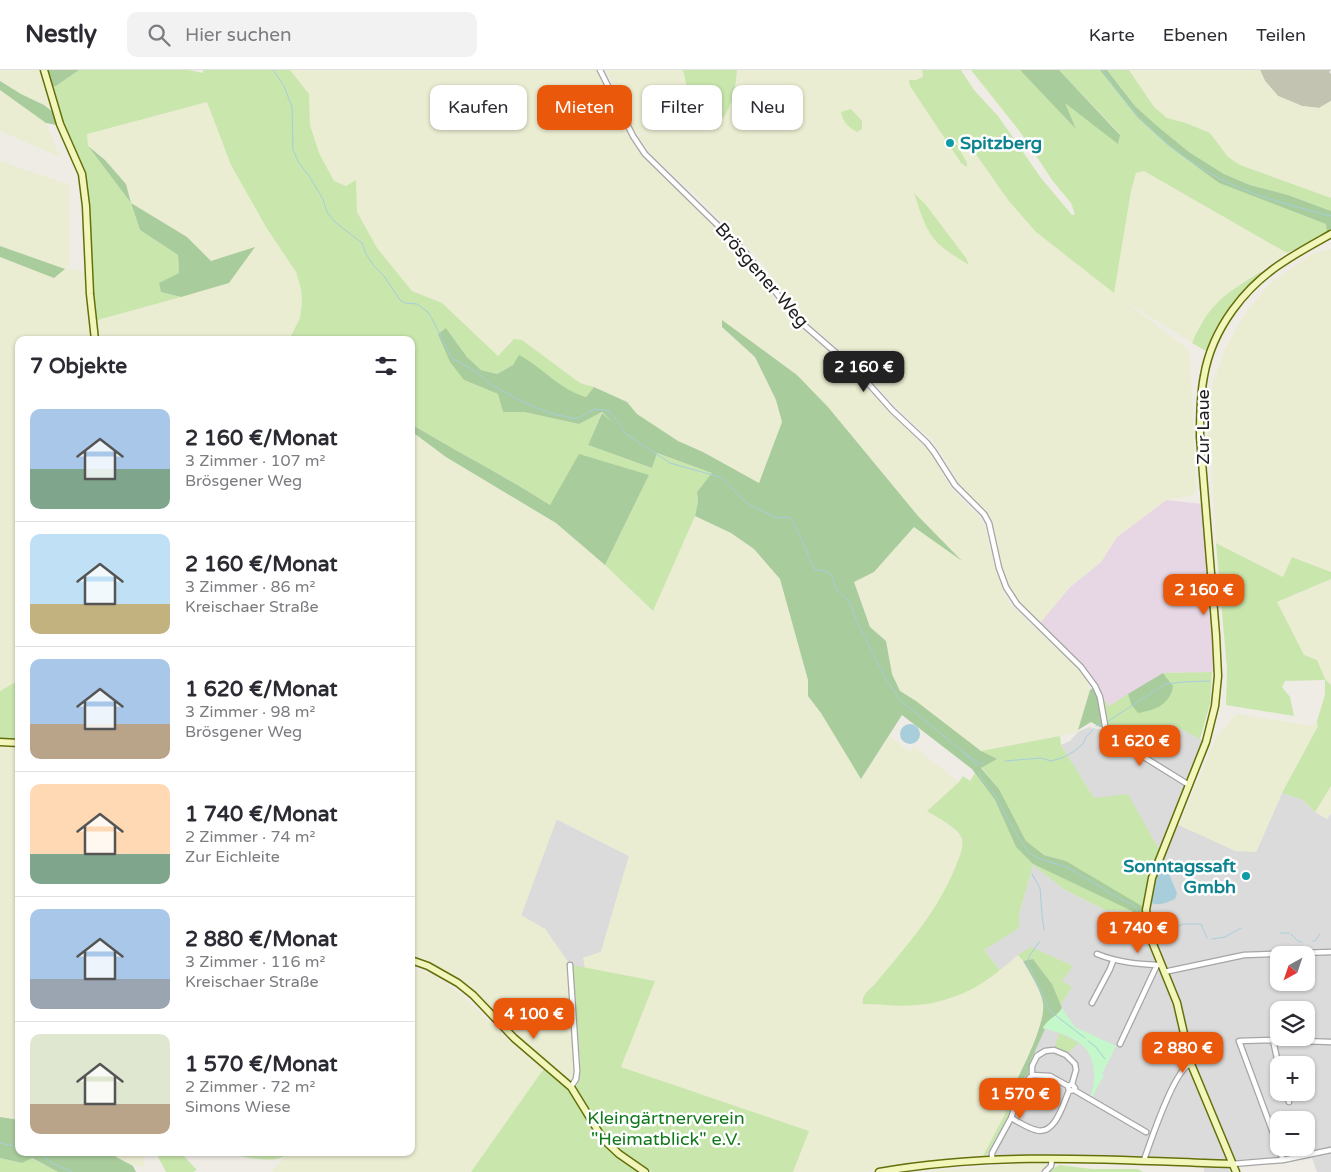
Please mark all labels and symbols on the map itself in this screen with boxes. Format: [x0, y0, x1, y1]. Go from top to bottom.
place label: Spitzberg [960, 132, 1042, 154]
marker: Spitzberg [944, 137, 956, 149]
street label: Brösgener Weg [710, 218, 814, 332]
pin: 2 160 € [818, 350, 910, 393]
street label: Zur Laue [1192, 389, 1214, 465]
pin: 2 160 € [1158, 574, 1250, 616]
pin: 1 620 € [1094, 724, 1186, 767]
place label: Sonntagssaft Gmbh [1123, 855, 1236, 898]
marker: Sonntagssaft Gmbh [1240, 870, 1252, 882]
pin: 1 740 € [1092, 912, 1184, 954]
north arrow [1270, 946, 1315, 991]
pin: 4 100 € [488, 998, 580, 1040]
pin: 2 880 € [1137, 1032, 1229, 1074]
pin: 1 570 € [974, 1078, 1066, 1120]
park label: Kleingärtnerverein "Heimatblick" e.V. [587, 1107, 745, 1150]

